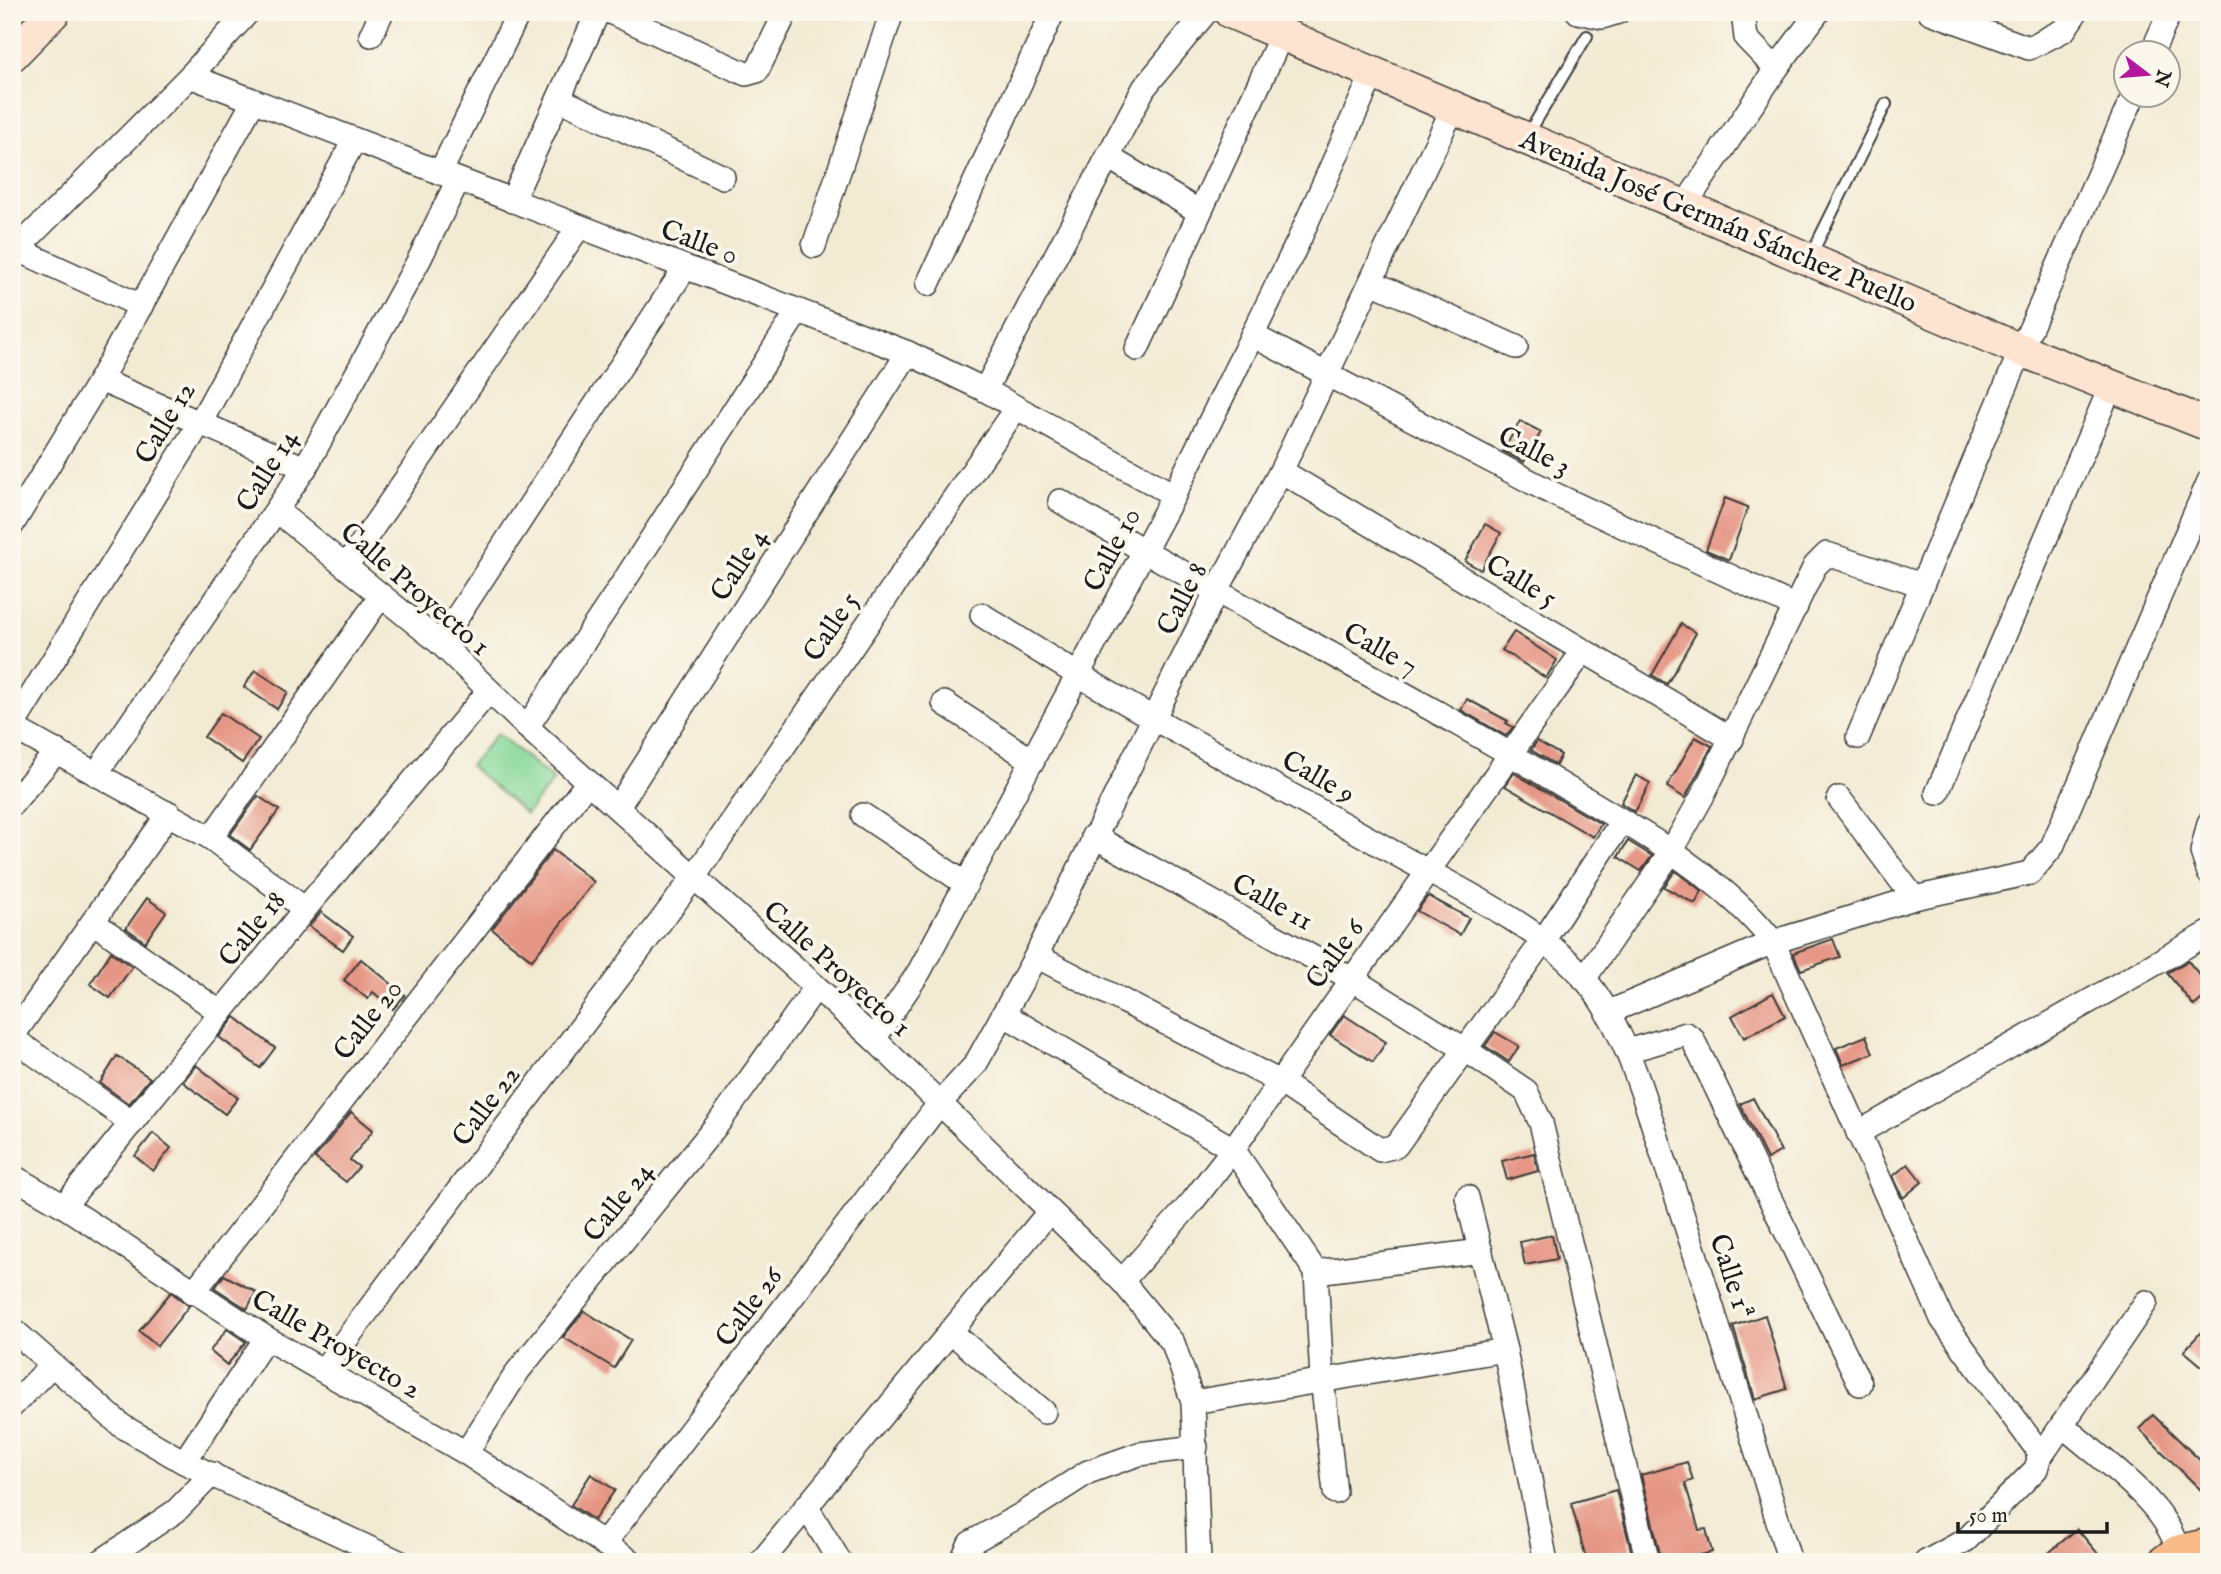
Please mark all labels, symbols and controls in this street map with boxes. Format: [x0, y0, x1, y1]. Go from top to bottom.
north arrow [2112, 38, 2182, 108]
text: N [2147, 66, 2175, 90]
street label: Avenida José Germán Sánchez Puello [1513, 122, 1922, 322]
street label: Calle 0 [655, 213, 743, 274]
street label: Calle 12 [128, 376, 204, 471]
street label: Calle 3 [1492, 419, 1576, 485]
street label: Calle 14 [229, 423, 307, 519]
street label: Calle 10 [1077, 502, 1150, 598]
street label: Calle Proyecto 1 [332, 515, 496, 664]
street label: Calle 4 [704, 522, 777, 608]
street label: Calle 5 [1479, 547, 1562, 617]
street label: Calle 8 [1150, 557, 1216, 642]
street label: Calle 5 [796, 586, 868, 669]
street label: Calle 7 [1337, 616, 1423, 685]
street label: Calle 9 [1275, 743, 1360, 813]
street label: Calle 11 [1225, 867, 1318, 940]
street label: Calle 18 [212, 884, 294, 975]
street label: Calle Proyecto 1 [755, 894, 918, 1045]
street label: Calle 6 [1299, 912, 1374, 996]
street label: Calle 20 [326, 973, 411, 1068]
street label: Calle 22 [445, 1059, 529, 1154]
street label: Calle 24 [576, 1155, 662, 1250]
street label: Calle 1ª [1700, 1230, 1761, 1324]
street label: Calle 26 [709, 1260, 792, 1354]
street label: Calle Proyecto 2 [245, 1283, 427, 1408]
scale bar [1958, 1490, 2107, 1534]
text: 50 m [1969, 1503, 2008, 1530]

